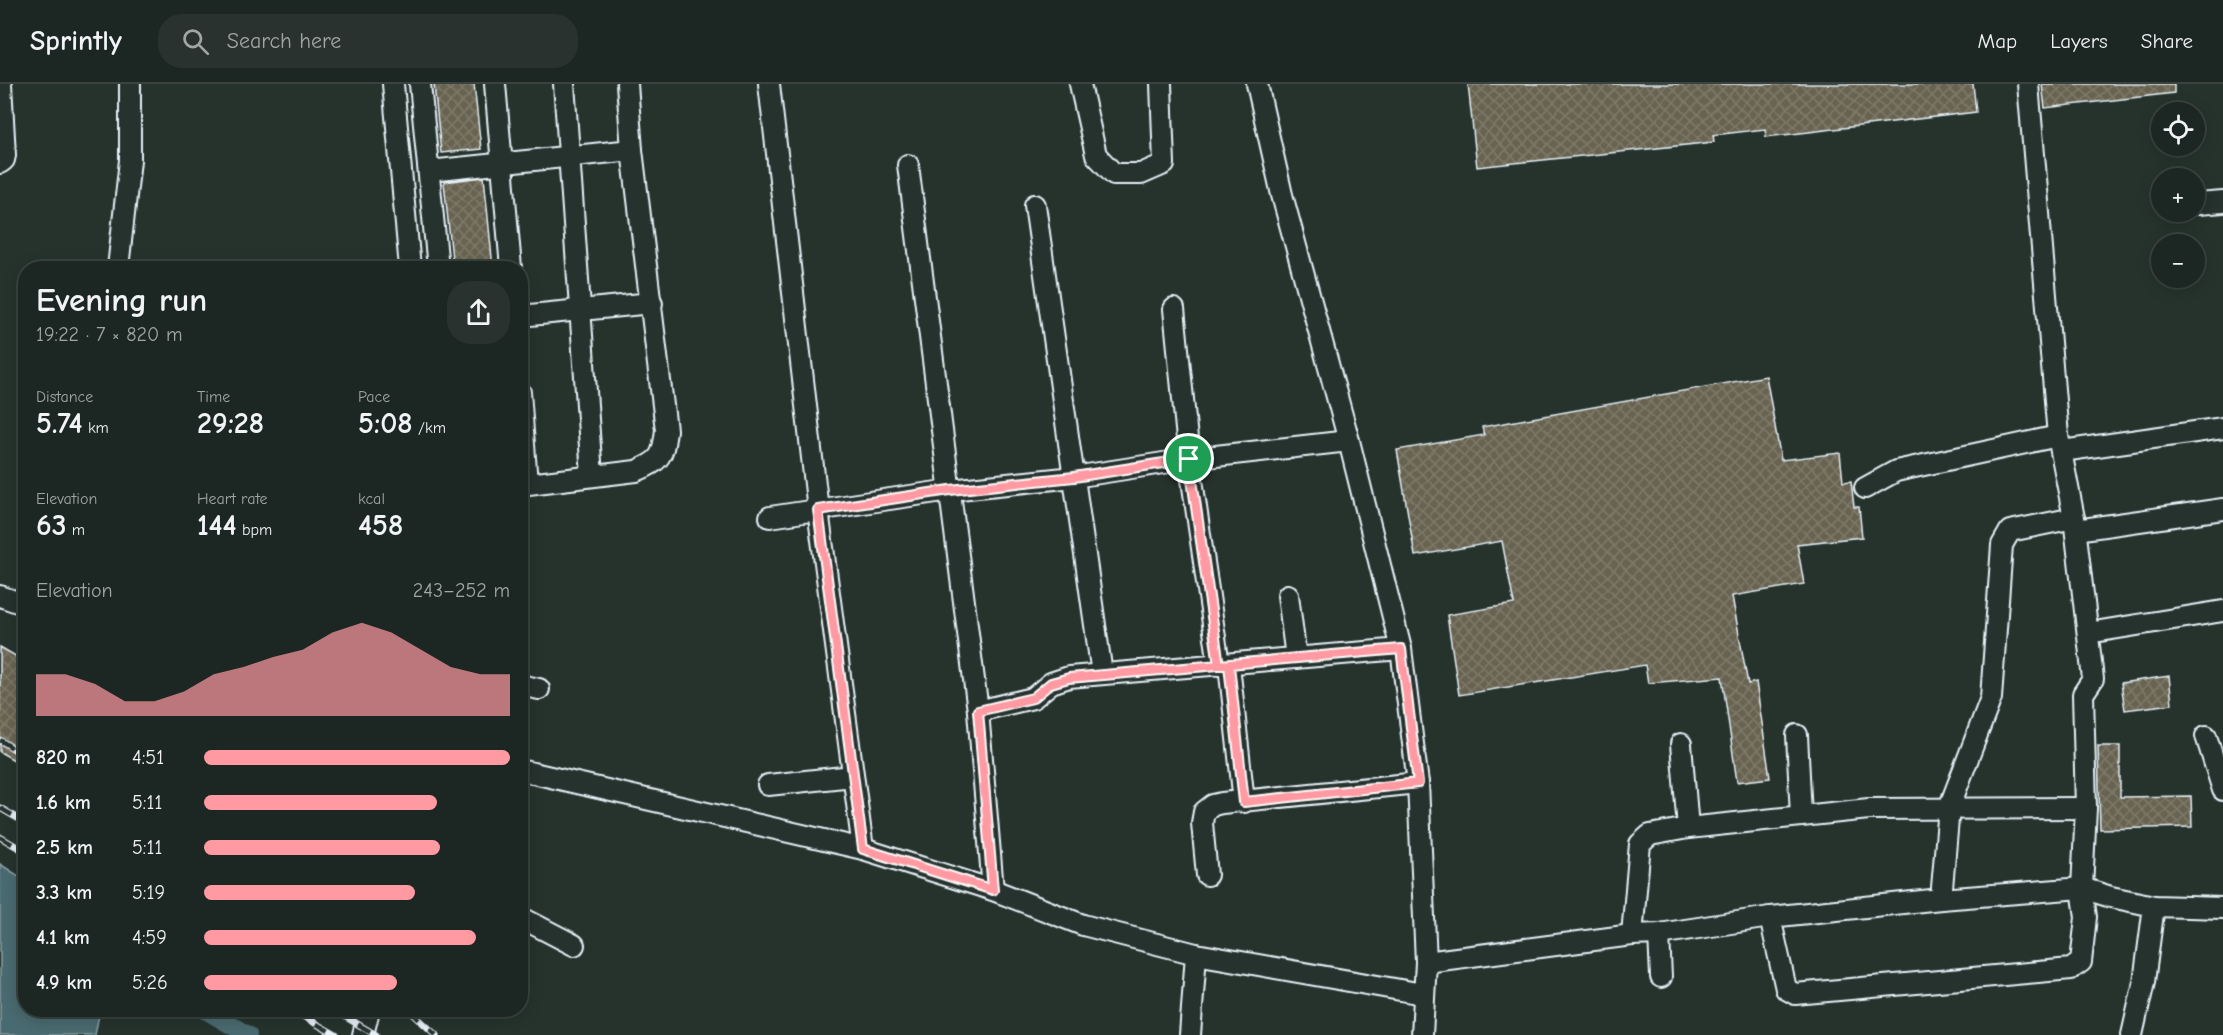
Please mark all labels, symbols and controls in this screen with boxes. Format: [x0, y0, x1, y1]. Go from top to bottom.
search box [158, 14, 578, 68]
text: Sprintly [30, 25, 122, 57]
icon: search [179, 25, 212, 58]
text: Search here [227, 28, 341, 54]
text: Map [1978, 29, 2017, 53]
text: Layers [2050, 29, 2108, 53]
text: Share [2141, 29, 2193, 53]
map controls [2151, 102, 2205, 288]
button: locate [2151, 102, 2205, 156]
button: + [2151, 168, 2205, 222]
button: − [2151, 234, 2205, 288]
text: Evening run [36, 281, 207, 319]
button: share [447, 281, 510, 344]
text: 19:22 · 7 × 820 m [36, 323, 182, 346]
text: Distance [36, 388, 93, 406]
text: Time [197, 388, 230, 406]
text: Pace [358, 388, 390, 406]
text: 5.74 [36, 406, 83, 441]
text: 29:28 [197, 406, 264, 441]
text: 5:08 [358, 406, 413, 441]
text: km [83, 419, 109, 437]
text: /km [413, 419, 446, 437]
pin [1163, 433, 1214, 484]
icon: arrive [1172, 442, 1205, 475]
text: Elevation [36, 490, 97, 508]
text: Heart rate [197, 490, 268, 508]
text: kcal [358, 490, 385, 508]
text: 63 [36, 508, 66, 543]
text: 144 [197, 508, 237, 543]
text: 458 [358, 508, 403, 543]
text: m [66, 521, 85, 539]
text: bpm [237, 521, 272, 539]
text: Elevation [36, 579, 113, 602]
text: 243–252 m [413, 579, 510, 602]
text: 820 m [36, 746, 91, 769]
text: 4:51 [132, 746, 164, 769]
text: 1.6 km [36, 791, 91, 814]
text: 5:11 [132, 791, 162, 814]
text: 2.5 km [36, 836, 93, 859]
text: 5:11 [132, 836, 162, 859]
text: 3.3 km [36, 881, 92, 904]
text: 5:19 [132, 881, 165, 904]
text: 4.1 km [36, 926, 90, 949]
text: 4:59 [132, 926, 167, 949]
text: 4.9 km [36, 971, 92, 994]
text: 5:26 [132, 971, 168, 994]

